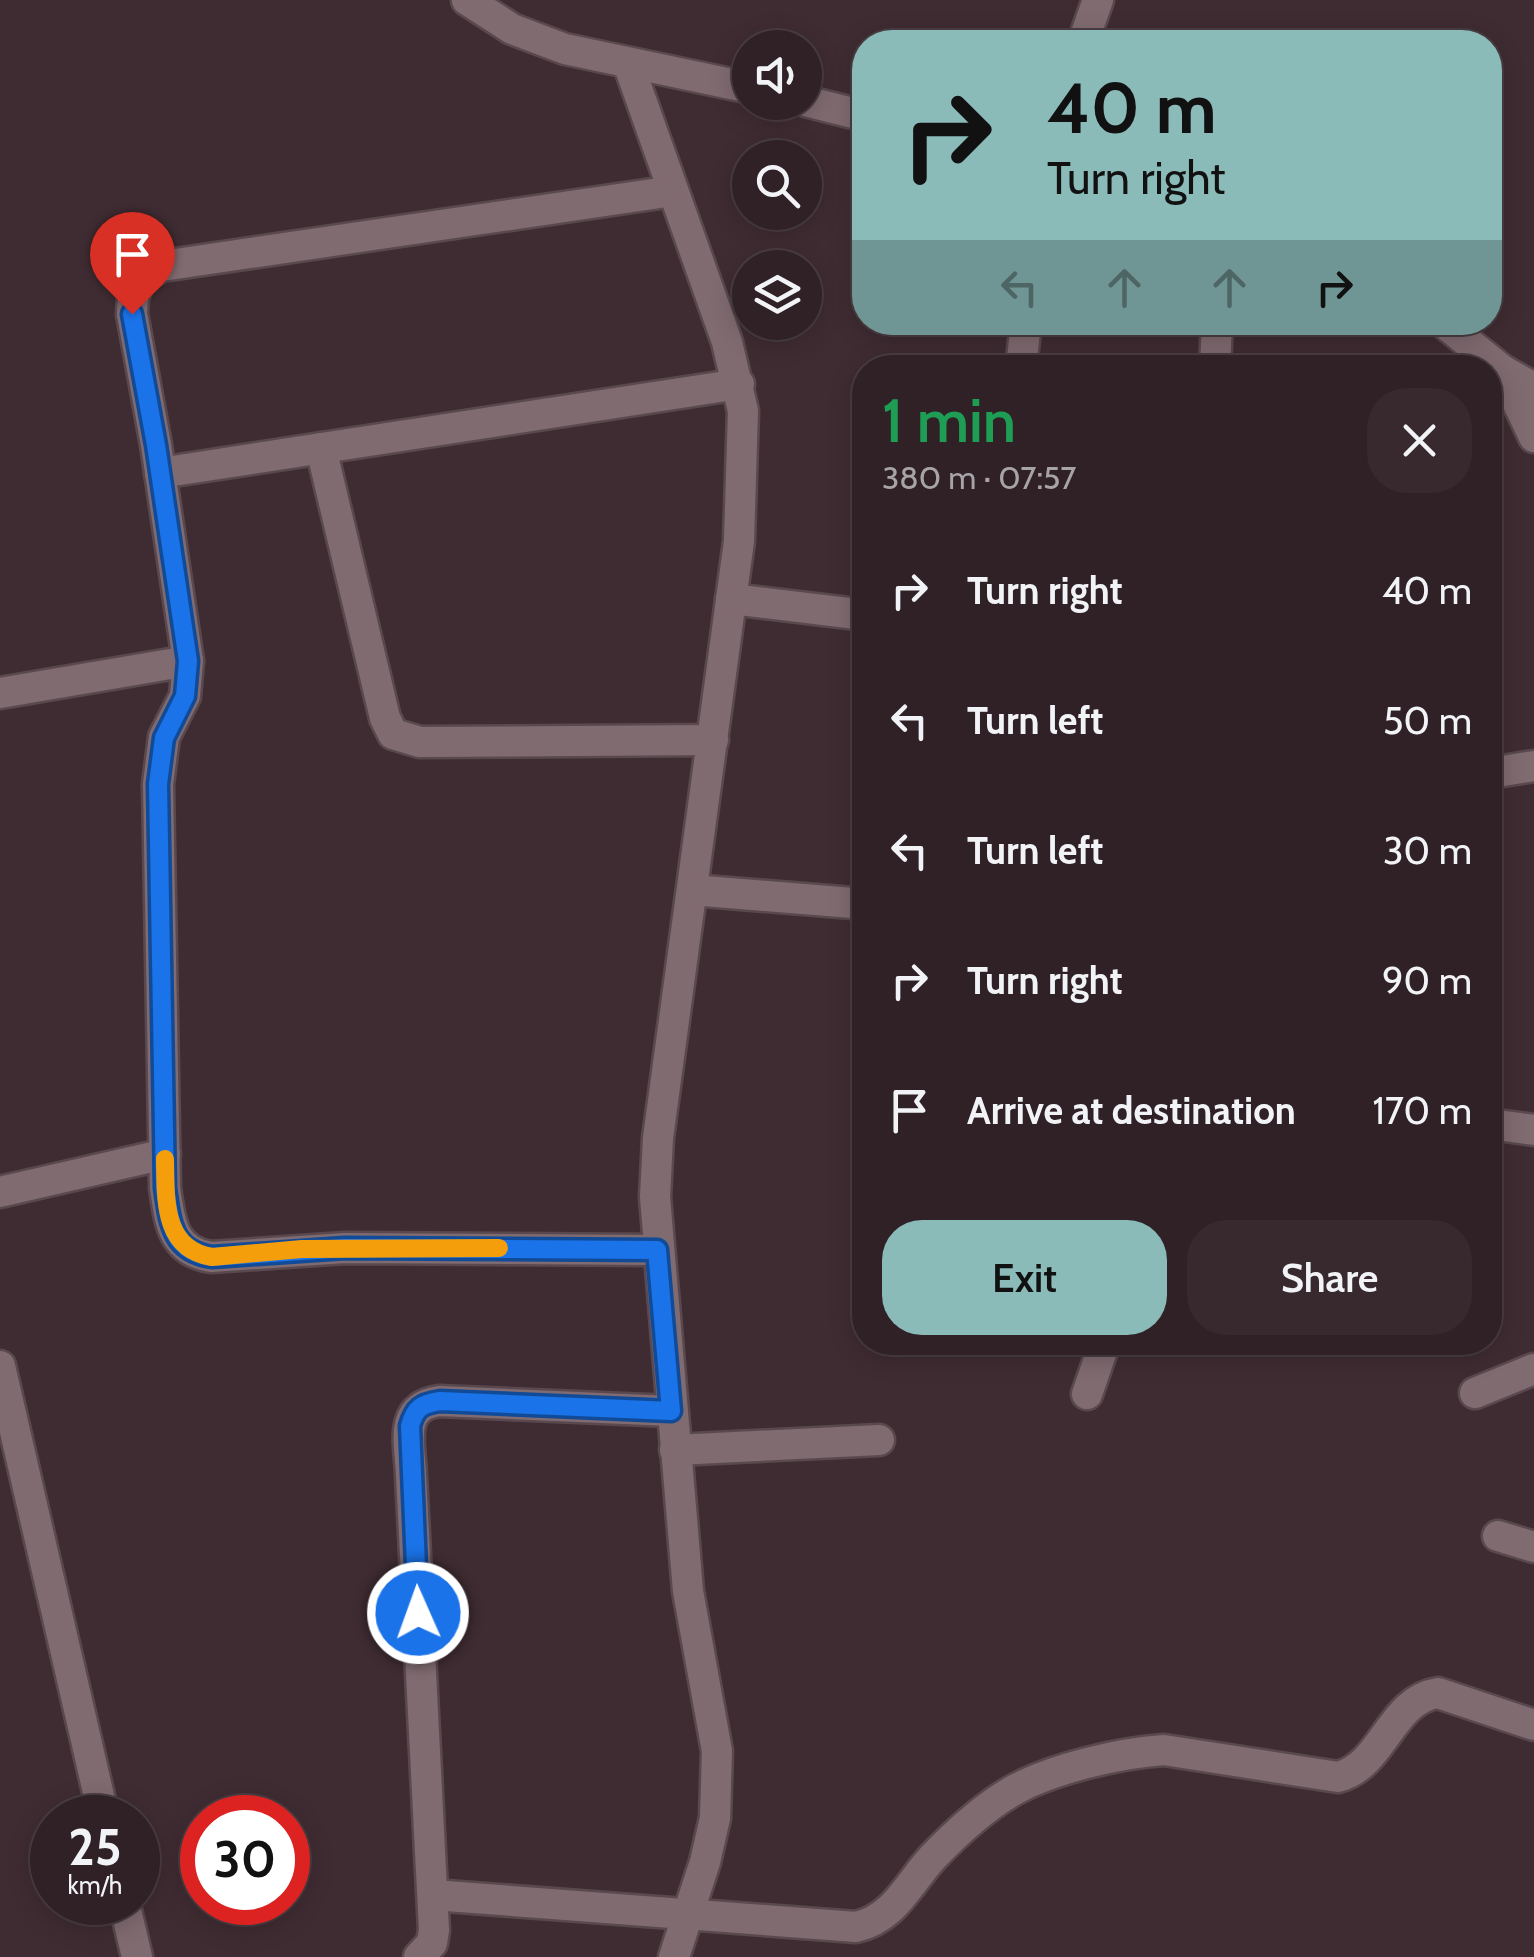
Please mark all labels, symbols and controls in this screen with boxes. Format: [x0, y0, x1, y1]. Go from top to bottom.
map controls [732, 30, 822, 340]
button: sound [732, 30, 822, 120]
text: 40 m [1047, 65, 1216, 151]
icon: right [882, 70, 1012, 200]
button: search [732, 140, 822, 230]
text: Turn right [1047, 151, 1226, 205]
pin [90, 212, 175, 315]
icon: arrive [105, 227, 160, 282]
button: layers [732, 250, 822, 340]
icon: left [992, 260, 1047, 315]
icon: ahead [1097, 260, 1152, 315]
icon: ahead [1202, 260, 1257, 315]
icon: right [1307, 260, 1362, 315]
text: 1 min [882, 384, 1016, 457]
button: close [1367, 388, 1472, 493]
text: 380 m · 07:57 [882, 458, 1076, 497]
icon: right [882, 563, 937, 618]
text: Turn right [967, 567, 1123, 614]
text: 40 m [1382, 567, 1472, 614]
icon: left [882, 693, 937, 748]
text: Turn left [967, 697, 1103, 744]
text: 50 m [1383, 697, 1472, 744]
icon: left [882, 823, 937, 878]
text: Turn left [967, 827, 1103, 874]
text: 30 m [1383, 827, 1472, 874]
icon: right [882, 953, 937, 1008]
text: Turn right [967, 957, 1123, 1004]
text: 90 m [1382, 957, 1472, 1004]
icon: arrive [882, 1083, 937, 1138]
text: Arrive at destination [967, 1087, 1296, 1134]
text: 170 m [1372, 1087, 1472, 1134]
button: Exit [882, 1220, 1167, 1335]
button: Share [1187, 1220, 1472, 1335]
position arrow [366, 1561, 470, 1665]
speed limit sign: 30 [180, 1795, 310, 1925]
text: 25 [68, 1817, 122, 1878]
text: km/h [68, 1870, 122, 1900]

